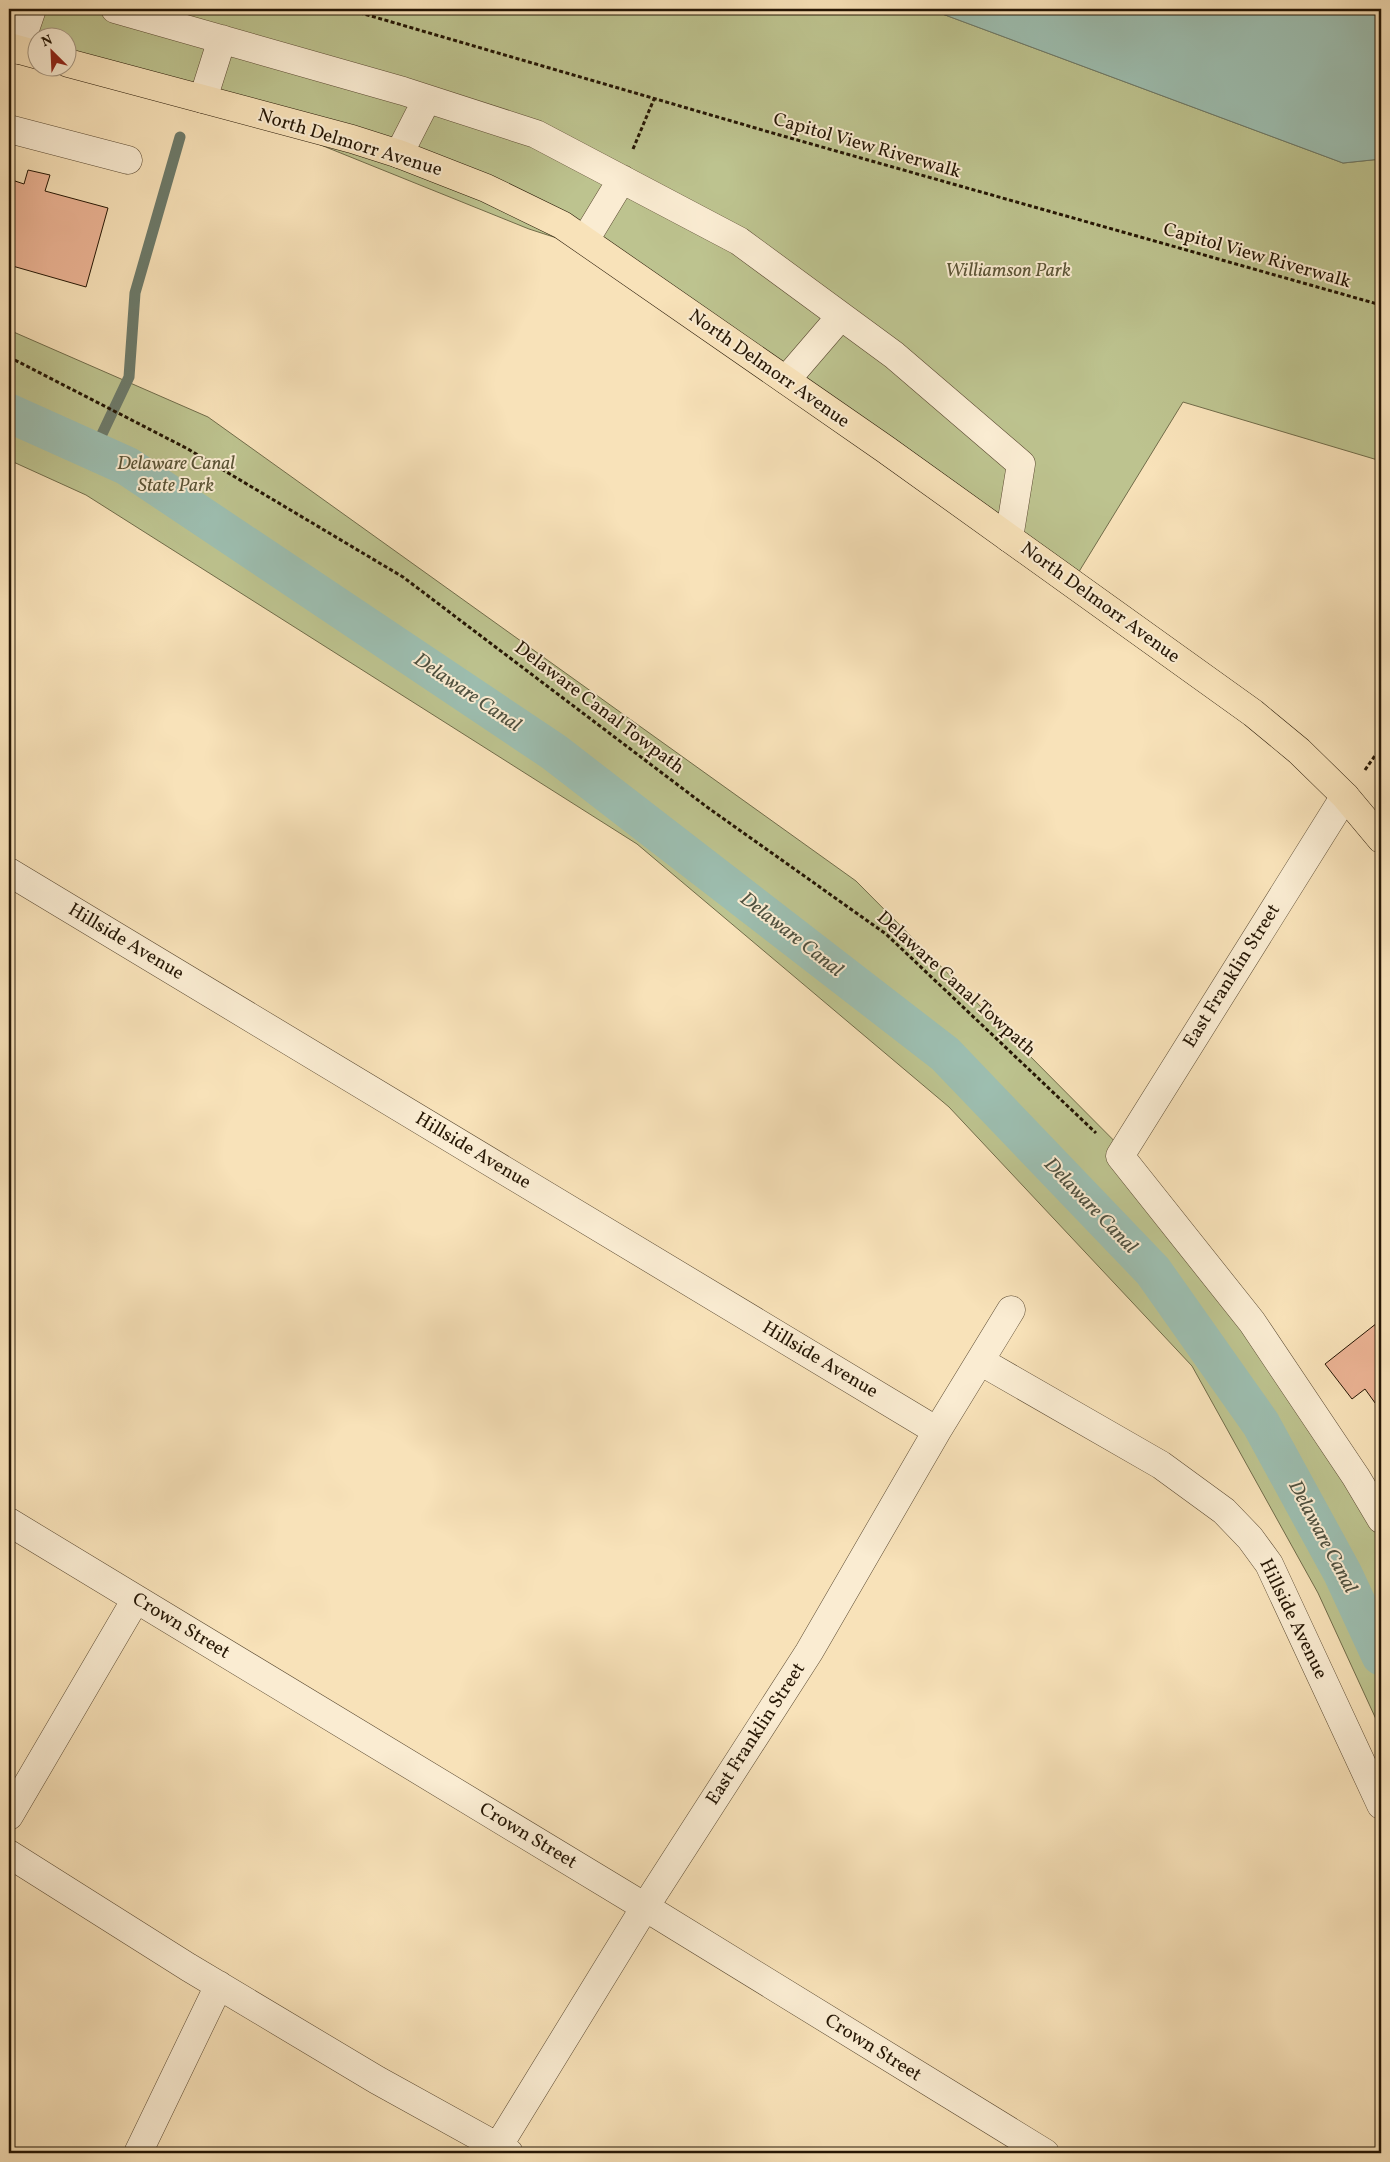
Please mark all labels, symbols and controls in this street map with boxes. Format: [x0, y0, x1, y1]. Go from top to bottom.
north arrow [28, 28, 78, 78]
text: N [39, 31, 56, 52]
street label: North Delmorr Avenue [255, 103, 445, 183]
street label: Capitol View Riverwalk [770, 107, 964, 185]
street label: Capitol View Riverwalk [1160, 217, 1354, 295]
park label: Williamson Park [945, 258, 1071, 284]
street label: North Delmorr Avenue [683, 303, 855, 435]
park label: Delaware Canal State Park [117, 451, 235, 499]
street label: North Delmorr Avenue [1015, 536, 1185, 670]
street label: Delaware Canal Towpath [509, 635, 689, 781]
water label: Delaware Canal [408, 647, 526, 739]
water label: Delaware Canal [733, 886, 849, 984]
street label: Hillside Avenue [63, 897, 189, 987]
street label: East Franklin Street [1177, 899, 1287, 1053]
street label: Delaware Canal Towpath [871, 905, 1041, 1063]
street label: Hillside Avenue [410, 1106, 536, 1196]
water label: Delaware Canal [1037, 1152, 1143, 1260]
street label: Hillside Avenue [757, 1315, 883, 1405]
water label: Delaware Canal [1280, 1476, 1364, 1598]
street label: Hillside Avenue [1253, 1554, 1333, 1684]
street label: Crown Street [127, 1587, 235, 1666]
street label: East Franklin Street [700, 1657, 812, 1810]
street label: Crown Street [474, 1797, 582, 1876]
street label: Crown Street [819, 2008, 927, 2088]

